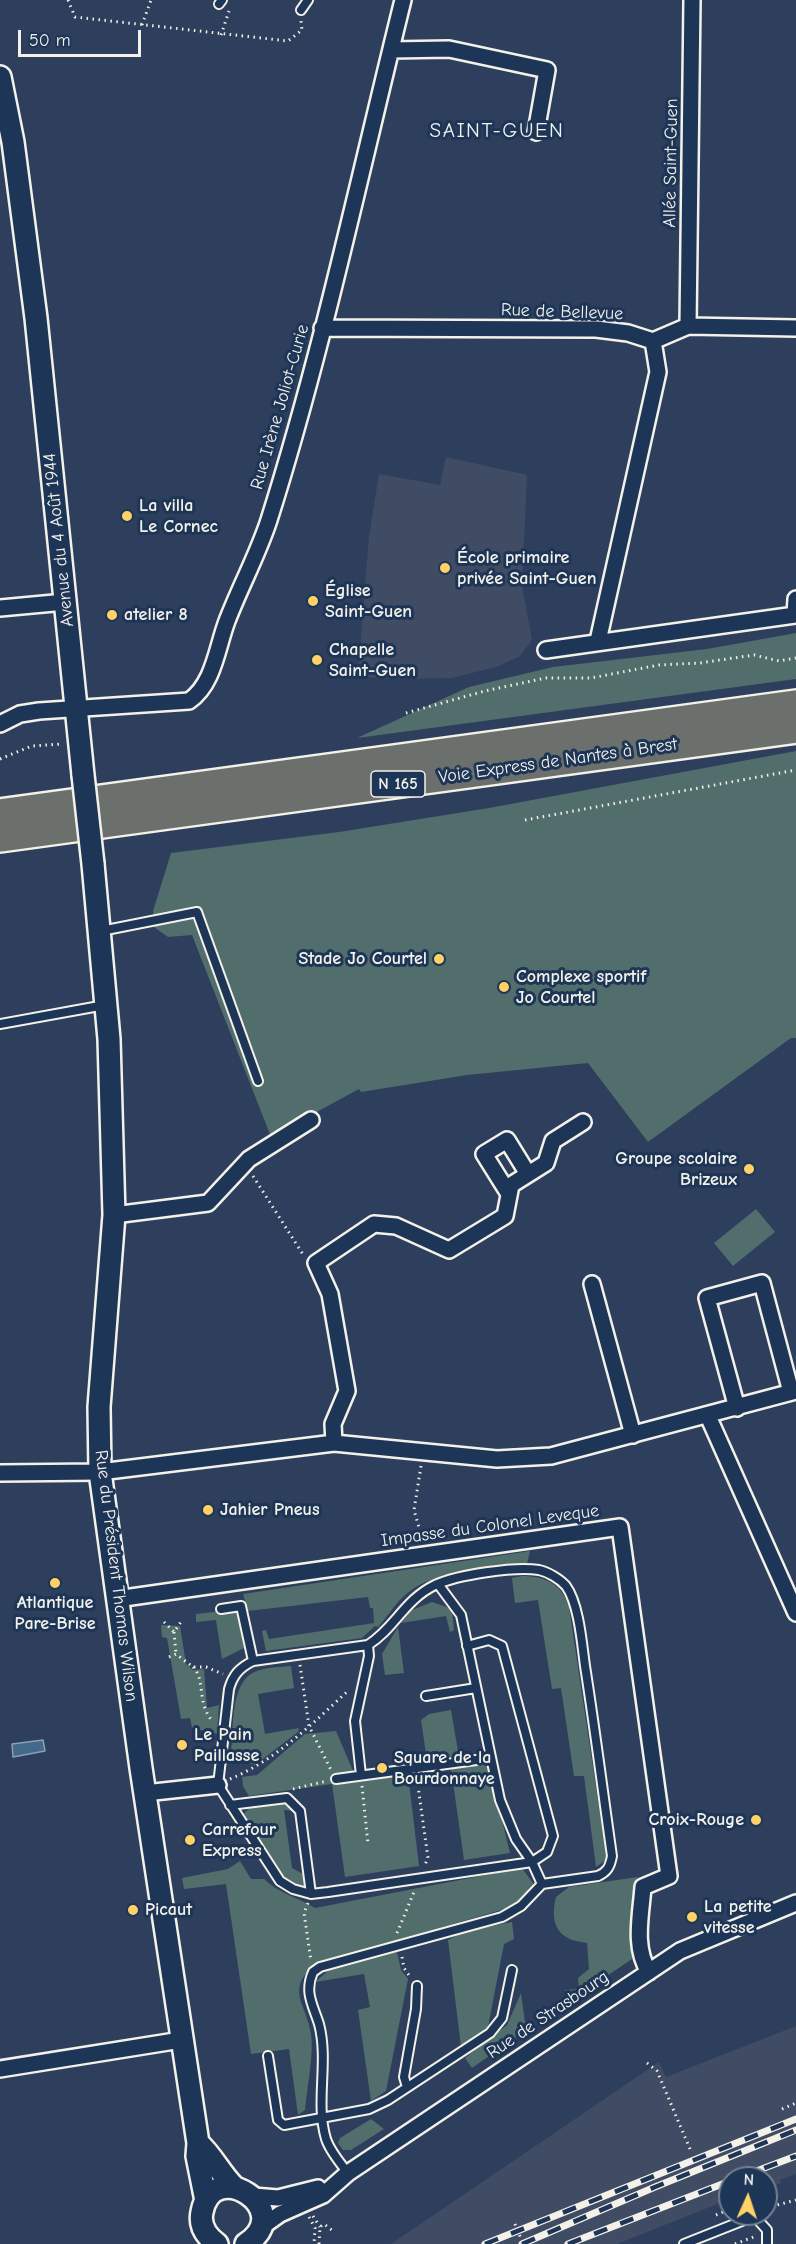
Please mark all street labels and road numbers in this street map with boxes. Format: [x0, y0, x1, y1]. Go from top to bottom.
street label: Allée Saint-Guen [659, 98, 683, 228]
street label: Rue de Bellevue [500, 299, 624, 325]
street label: Rue Irène Joliot-Curie [246, 322, 314, 492]
street label: Avenue du 4 Août 1944 [39, 452, 79, 628]
street label: Voie Express de Nantes à Brest [437, 734, 679, 788]
road number: N 165 [371, 771, 425, 797]
street label: Rue du Président Thomas Wilson [90, 1449, 142, 1703]
street label: Impasse du Colonel Leveque [380, 1500, 600, 1552]
street label: Rue de Strasbourg [483, 1966, 613, 2064]

